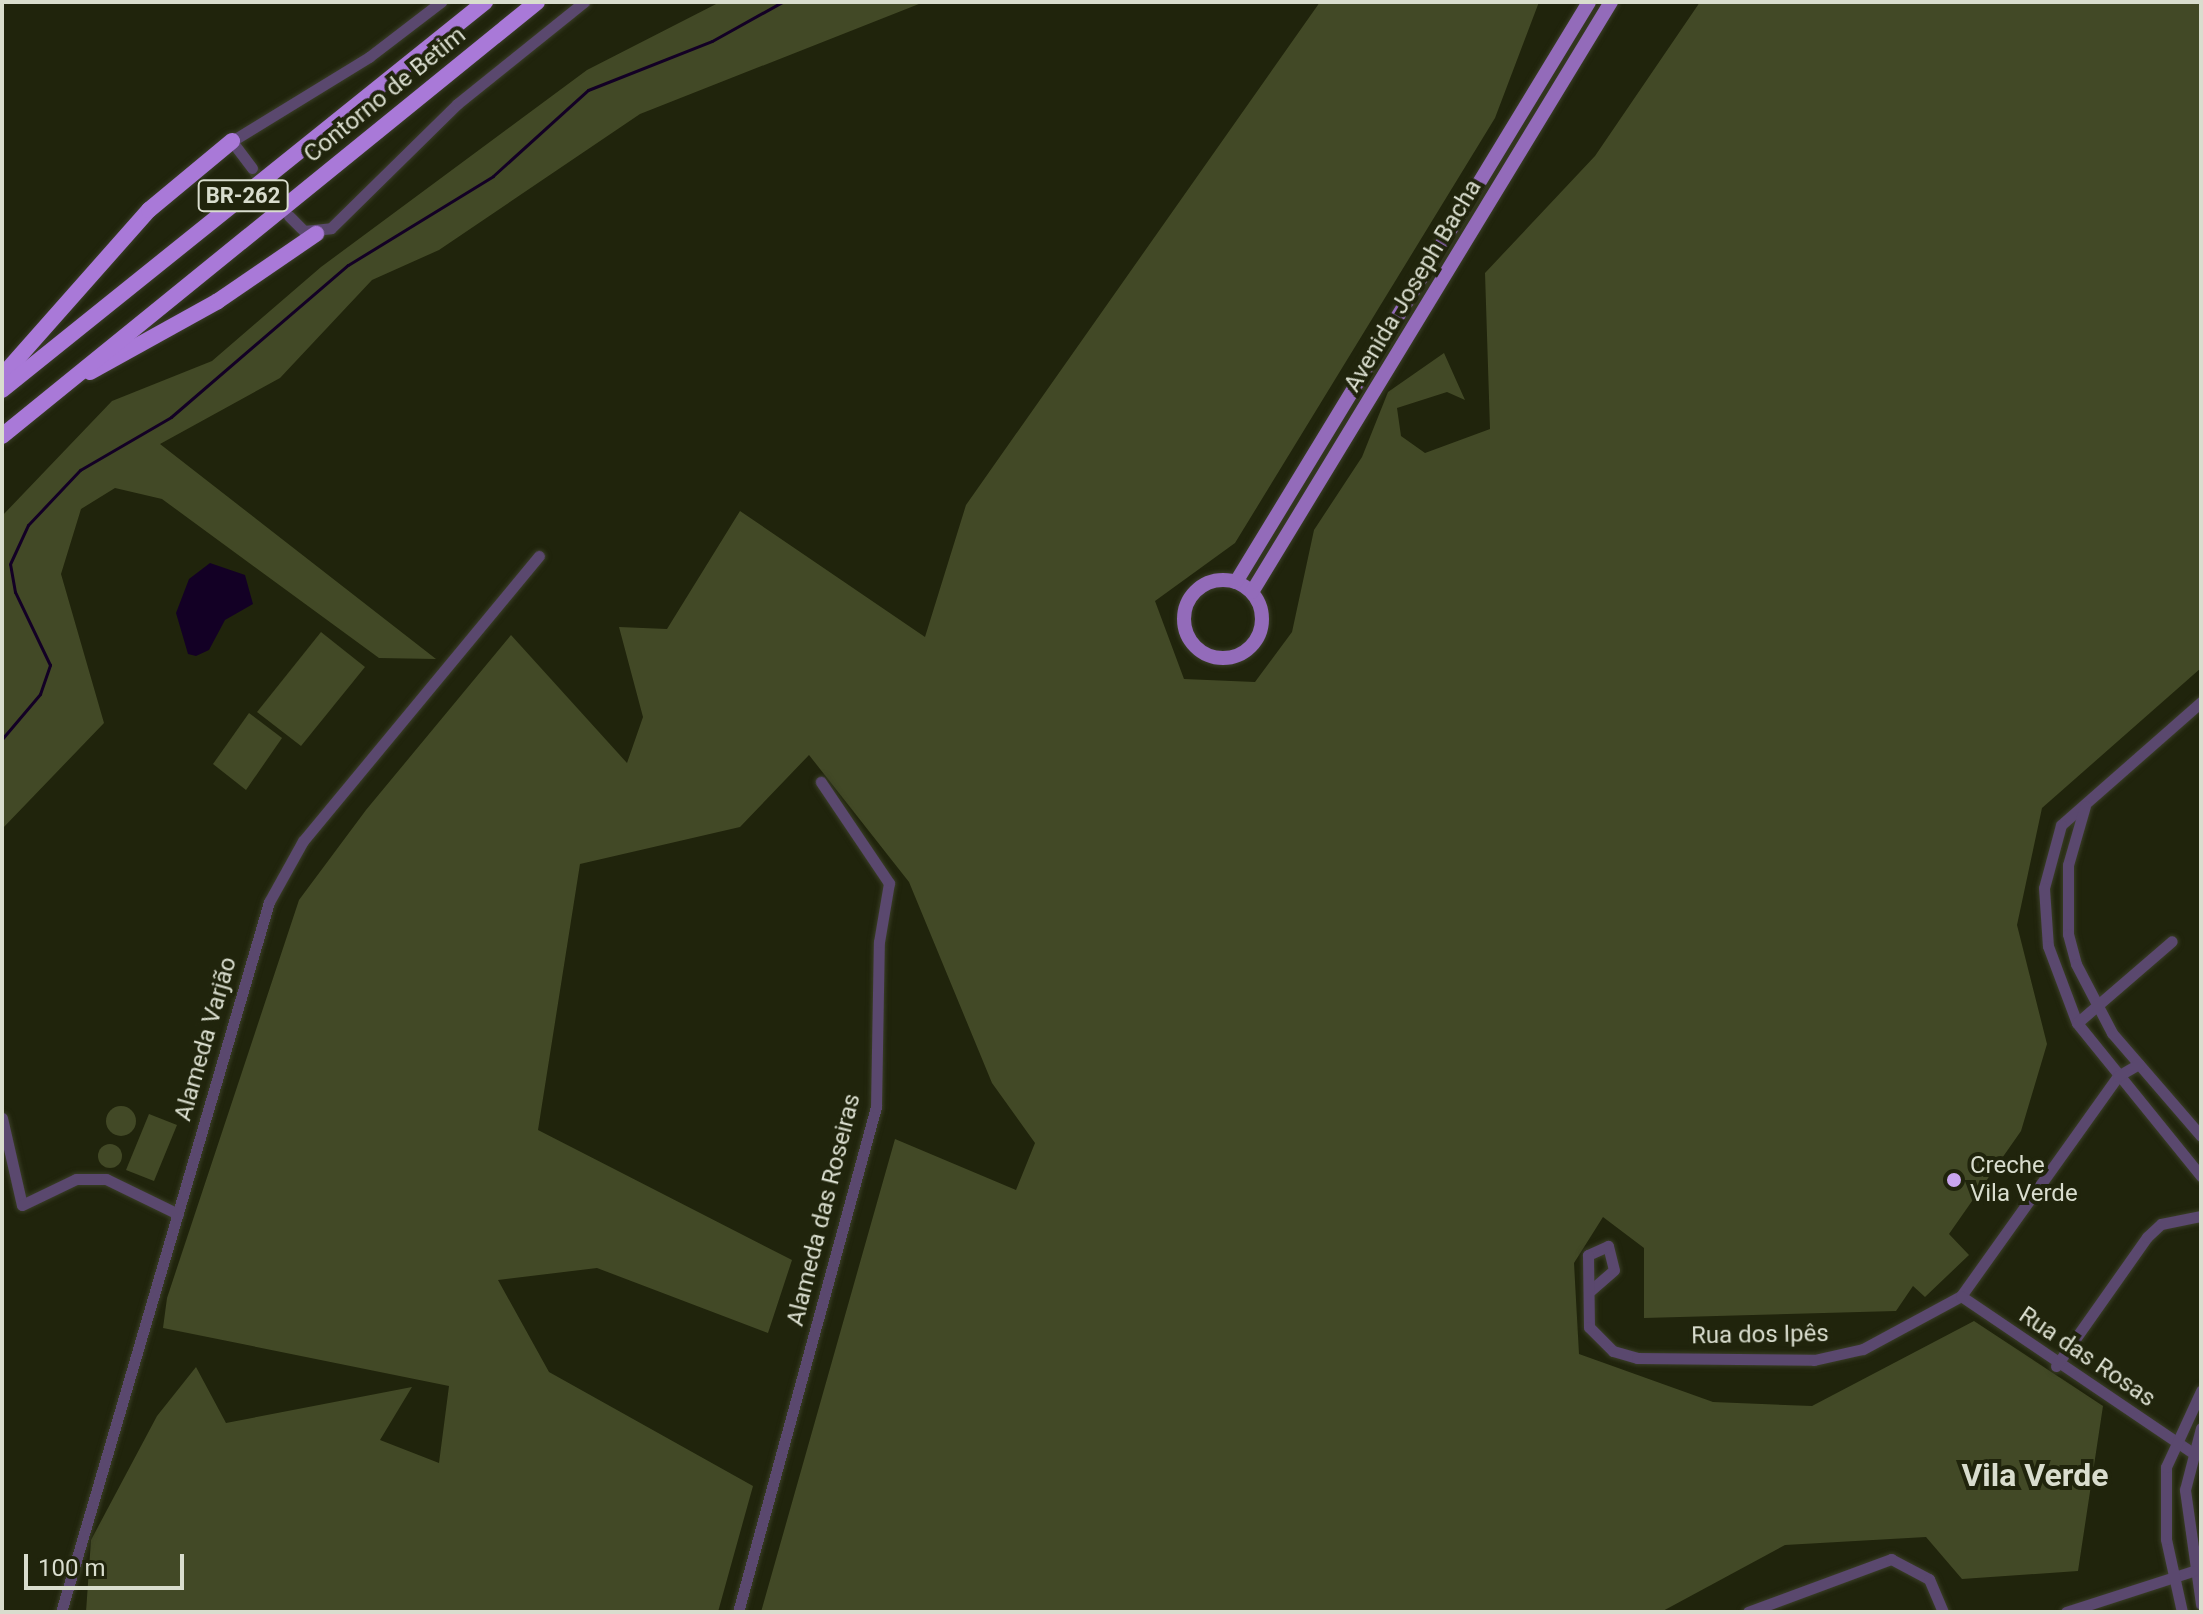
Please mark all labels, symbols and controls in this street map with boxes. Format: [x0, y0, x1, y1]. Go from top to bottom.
street label: Contorno de Betim [298, 21, 472, 169]
street label: Avenida Joseph Bacha [1338, 175, 1488, 397]
road number: BR-262 [197, 178, 289, 214]
street label: Alameda Varjão [169, 954, 243, 1124]
street label: Alameda das Roseiras [781, 1091, 867, 1329]
place label: Creche Vila Verde [1970, 1152, 2078, 1208]
marker: Creche Vila Verde [1945, 1171, 1963, 1189]
street label: Rua das Rosas [2013, 1301, 2161, 1413]
street label: Rua dos Ipês [1691, 1319, 1829, 1351]
district label: Vila Verde [1961, 1456, 2109, 1494]
scale bar [28, 1538, 188, 1588]
text: 100 m [38, 1554, 105, 1582]

